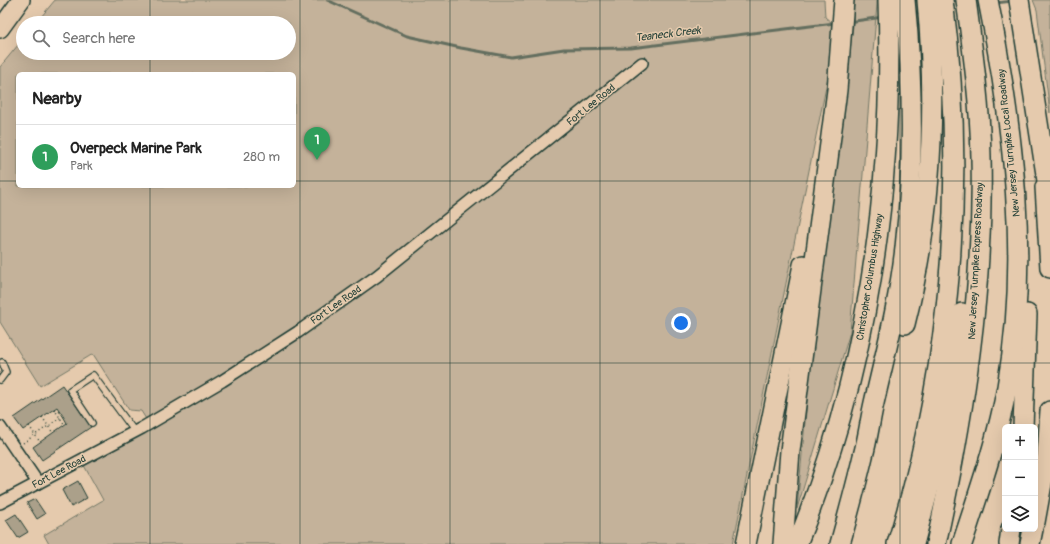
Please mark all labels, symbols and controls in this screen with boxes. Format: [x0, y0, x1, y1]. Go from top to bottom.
search box [16, 16, 296, 60]
water label: Teaneck Creek [635, 23, 703, 44]
icon: search [30, 27, 52, 49]
text: Search here [62, 29, 135, 48]
street label: New Jersey Turnpike Local Roadway [995, 68, 1023, 218]
street label: Fort Lee Road [564, 82, 618, 128]
text: Nearby [32, 88, 81, 109]
pin: 1 [304, 127, 330, 160]
text: Overpeck Marine Park [70, 139, 202, 158]
text: 1 [42, 149, 48, 165]
text: 280 m [243, 149, 280, 165]
text: Park [70, 158, 93, 174]
street label: New Jersey Turnpike Express Roadway [966, 181, 986, 340]
street label: Christopher Columbus Highway [854, 212, 886, 341]
street label: Fort Lee Road [308, 283, 364, 327]
your location [671, 313, 691, 333]
map controls [1002, 424, 1038, 532]
button: + [1002, 424, 1038, 460]
street label: Fort Lee Road [30, 453, 88, 491]
button: − [1002, 460, 1038, 496]
button: layers [1002, 496, 1038, 532]

